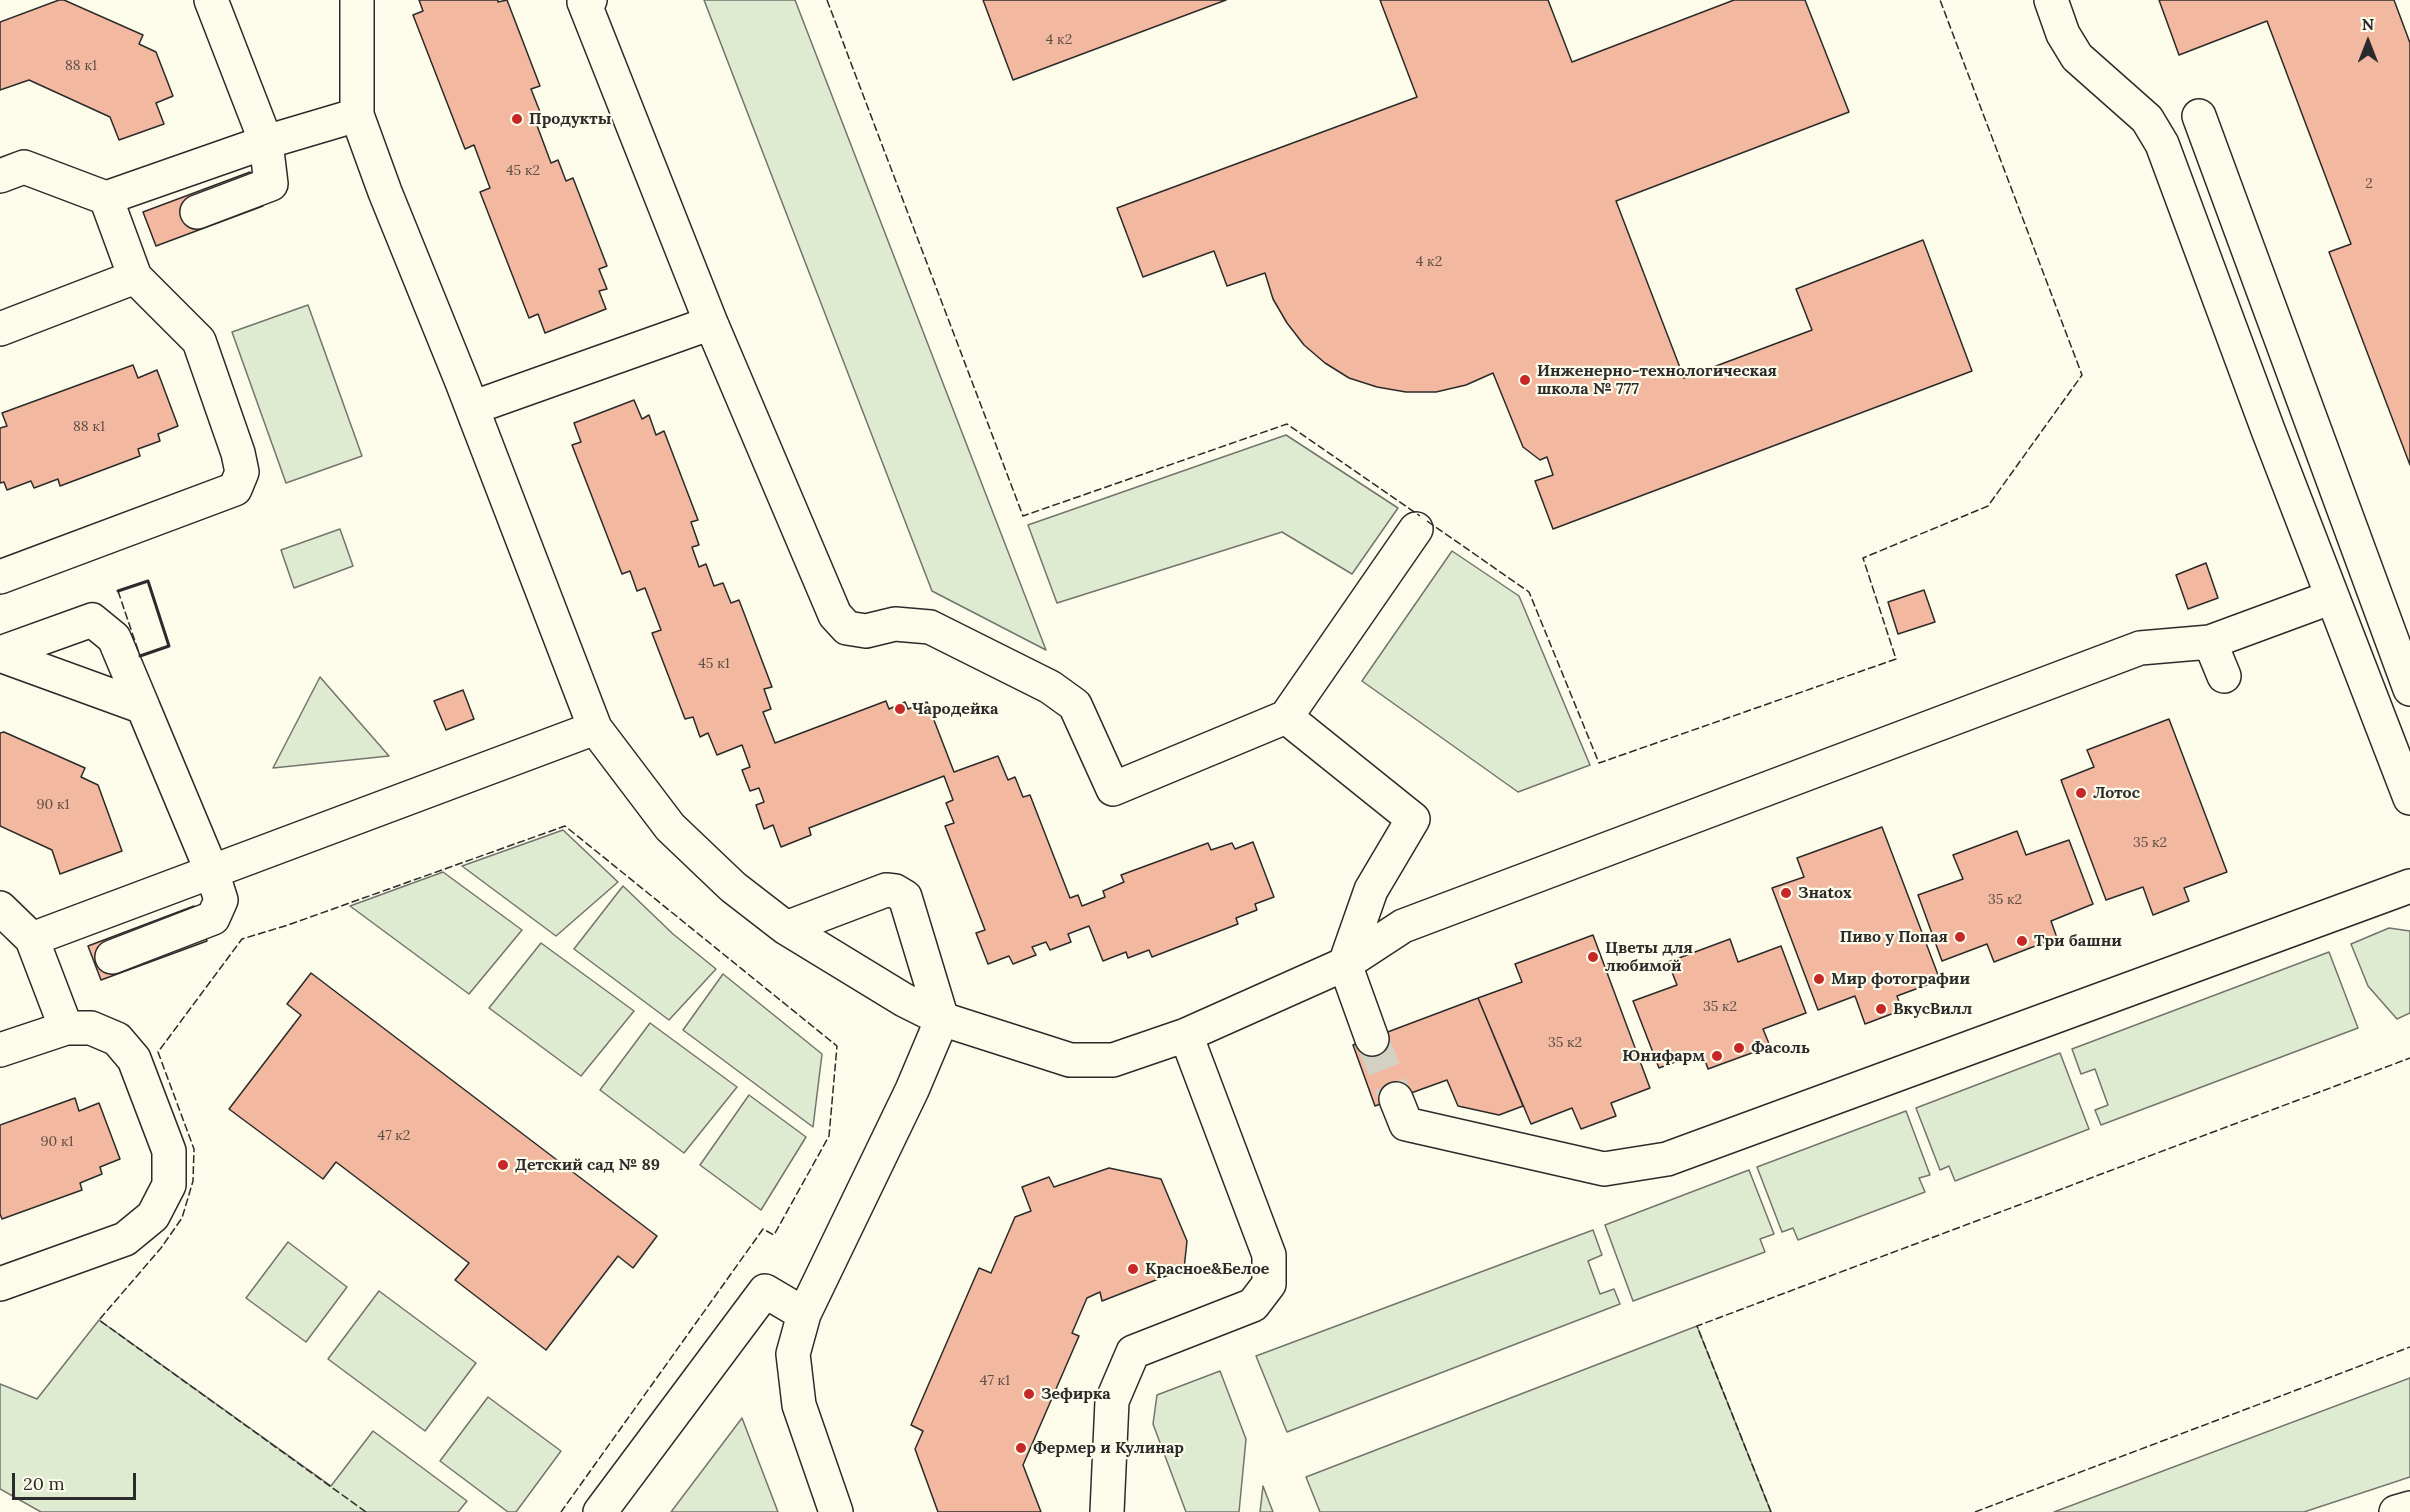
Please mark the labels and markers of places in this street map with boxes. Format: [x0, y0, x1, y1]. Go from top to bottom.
place label: Продукты [529, 109, 611, 129]
marker: Продукты [510, 112, 524, 126]
place label: Инженерно-технологическая школа № 777 [1537, 361, 1777, 399]
marker: Инженерно-технологическая школа № 777 [1518, 373, 1532, 387]
place label: Чародейка [912, 699, 998, 719]
marker: Чародейка [893, 702, 907, 716]
place label: Лотос [2093, 783, 2140, 803]
marker: Лотос [2074, 786, 2088, 800]
place label: Знаtox [1798, 883, 1852, 903]
marker: Знаtox [1779, 886, 1793, 900]
place label: Пиво у Попая [1840, 927, 1948, 947]
marker: Пиво у Попая [1953, 930, 1967, 944]
place label: Три башни [2034, 931, 2122, 951]
marker: Три башни [2015, 934, 2029, 948]
place label: Цветы для любимой [1605, 938, 1693, 976]
marker: Цветы для любимой [1586, 950, 1600, 964]
place label: Мир фотографии [1831, 969, 1970, 989]
marker: Мир фотографии [1812, 972, 1826, 986]
place label: ВкусВилл [1893, 999, 1972, 1019]
marker: ВкусВилл [1874, 1002, 1888, 1016]
place label: Фасоль [1751, 1038, 1810, 1058]
marker: Фасоль [1732, 1041, 1746, 1055]
place label: Юнифарм [1622, 1046, 1705, 1066]
marker: Юнифарм [1710, 1049, 1724, 1063]
place label: Детский сад № 89 [515, 1155, 660, 1175]
marker: Детский сад № 89 [496, 1158, 510, 1172]
place label: Красное&Белое [1145, 1259, 1269, 1279]
marker: Красное&Белое [1126, 1262, 1140, 1276]
place label: Зефирка [1041, 1384, 1111, 1404]
marker: Зефирка [1022, 1387, 1036, 1401]
place label: Фермер и Кулинар [1033, 1438, 1184, 1458]
marker: Фермер и Кулинар [1014, 1441, 1028, 1455]

